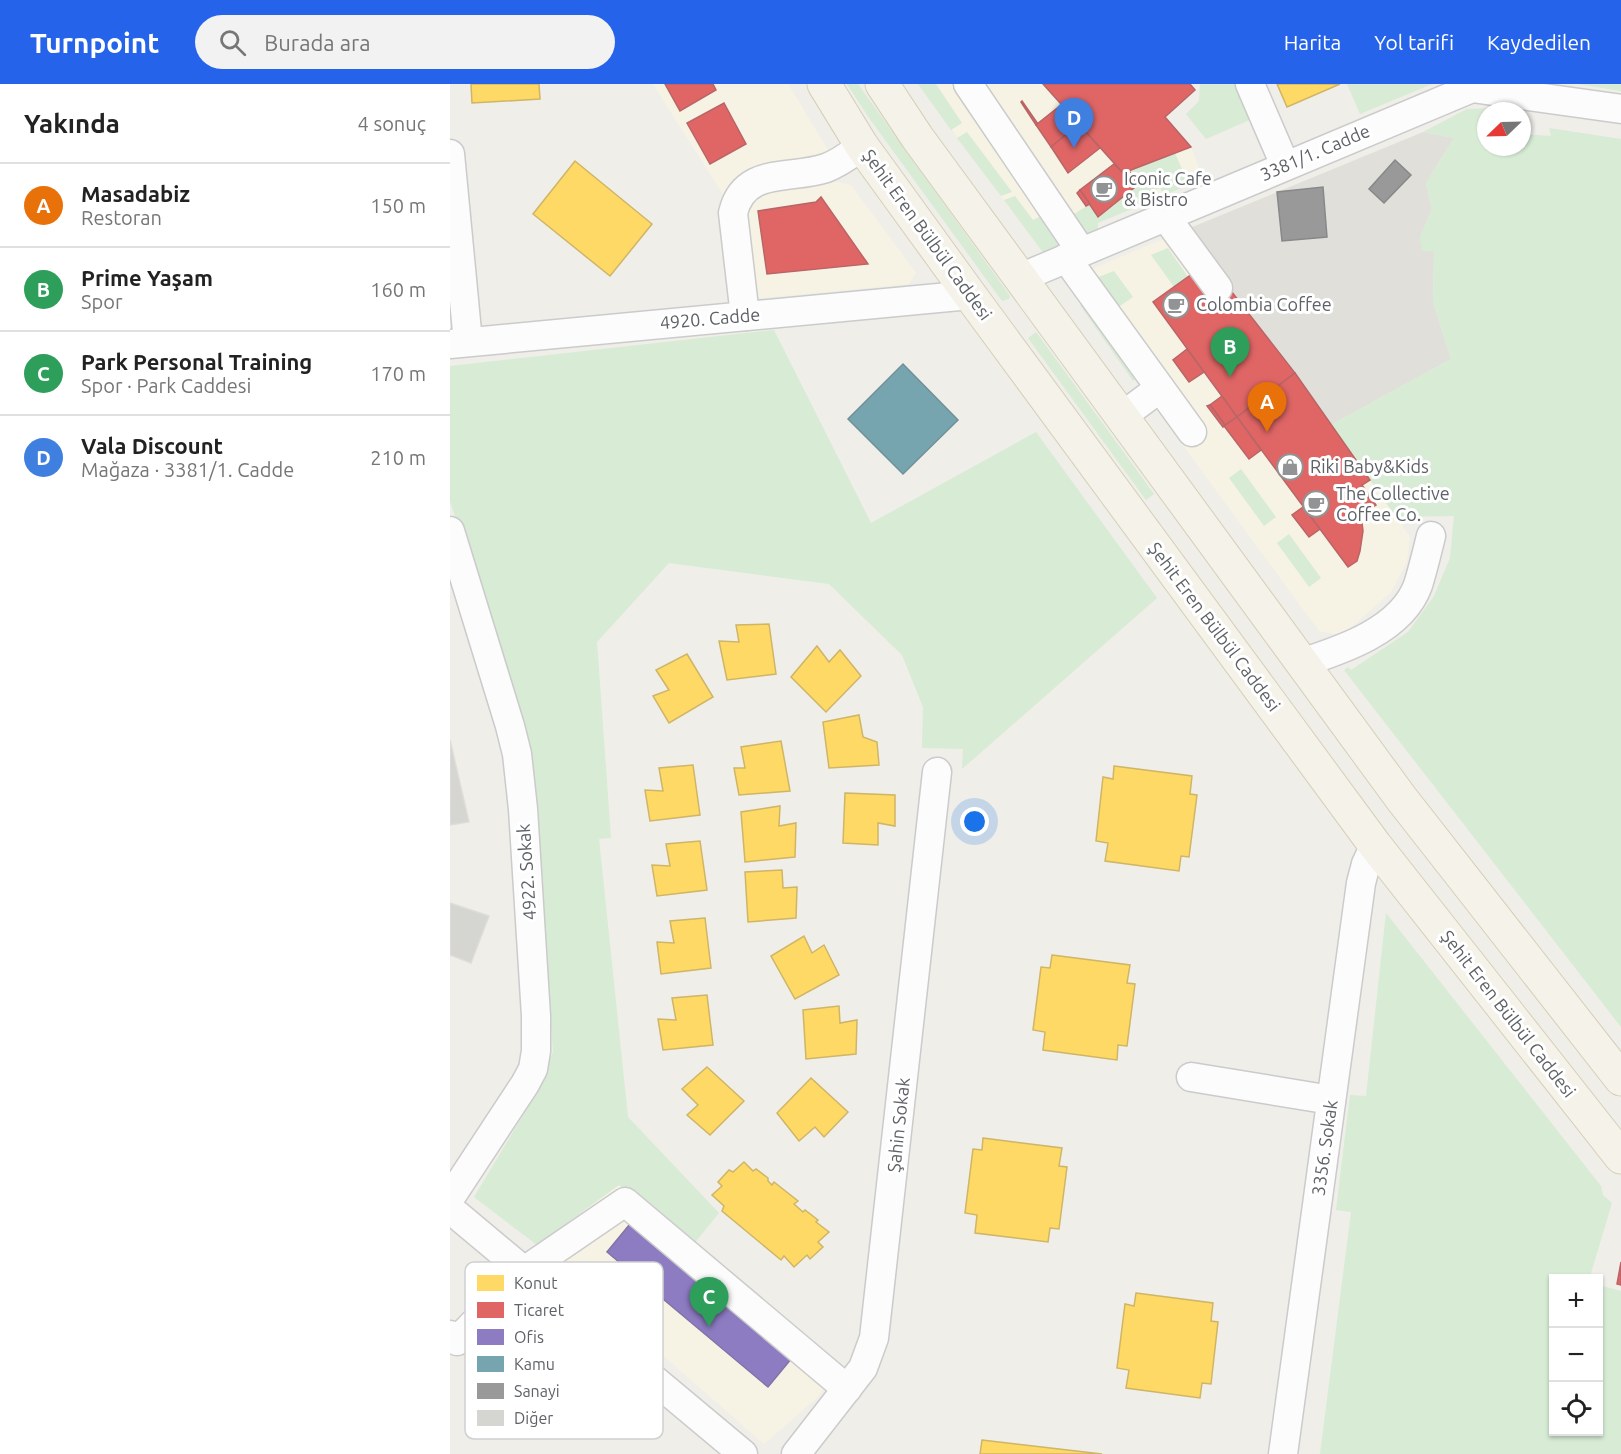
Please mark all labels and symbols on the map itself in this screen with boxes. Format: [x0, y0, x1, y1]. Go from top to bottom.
pin: D [1054, 98, 1094, 148]
north arrow [1477, 102, 1531, 156]
street label: 3381/1. Cadde [1257, 120, 1372, 184]
street label: Şehit Eren Bülbül Caddesi [859, 145, 996, 324]
place label: Iconic Cafe & Bistro [1124, 168, 1212, 209]
cafe icon: Iconic Cafe & Bistro [1089, 174, 1119, 204]
cafe icon: Colombia Coffee [1161, 290, 1191, 320]
place label: Colombia Coffee [1196, 294, 1332, 314]
street label: 4920. Cadde [659, 304, 761, 332]
pin: B [1210, 328, 1250, 377]
pin: A [1248, 382, 1286, 432]
shop icon: Riki Baby&Kids [1275, 452, 1305, 482]
place label: Riki Baby&Kids [1310, 456, 1429, 476]
place label: The Collective Coffee Co. [1336, 483, 1450, 524]
cafe icon: The Collective Coffee Co. [1301, 489, 1331, 519]
street label: Şehit Eren Bülbül Caddesi [1145, 538, 1285, 715]
your location [960, 807, 989, 836]
street label: 4922. Sokak [513, 823, 539, 921]
street label: Şehit Eren Bülbül Caddesi [1437, 926, 1580, 1101]
street label: Şahin Sokak [883, 1077, 913, 1173]
street label: 3356. Sokak [1307, 1099, 1341, 1197]
legend [465, 1262, 663, 1439]
text: Konut [514, 1274, 558, 1292]
pin: C [690, 1278, 728, 1327]
text: Ticaret [514, 1301, 565, 1319]
text: Ofis [514, 1328, 544, 1346]
text: Kamu [514, 1355, 555, 1373]
text: Sanayi [514, 1382, 560, 1400]
text: Diğer [514, 1409, 553, 1427]

